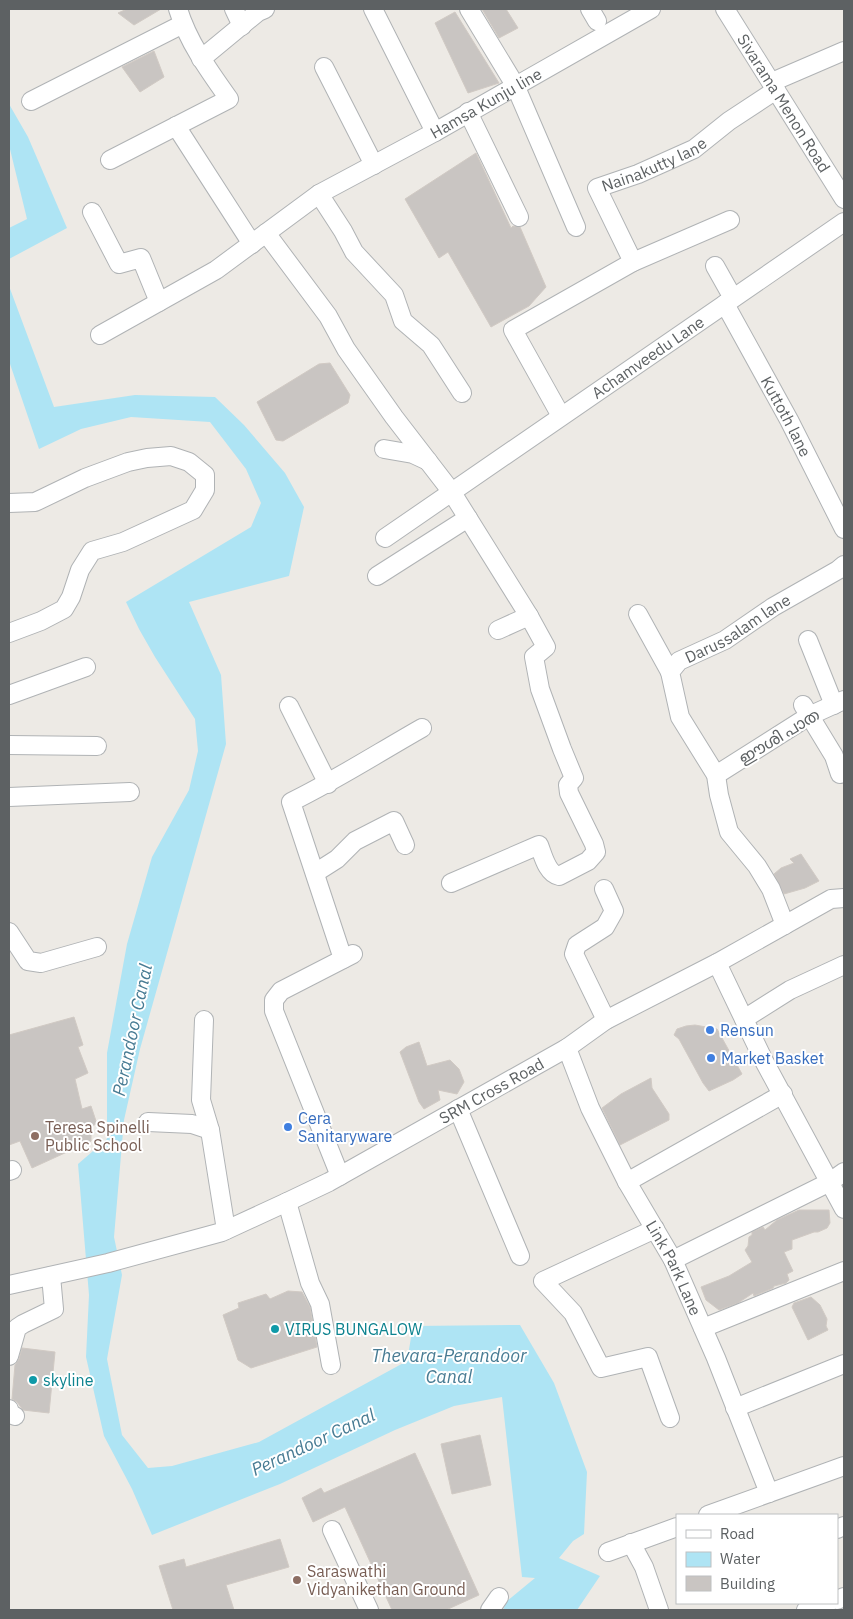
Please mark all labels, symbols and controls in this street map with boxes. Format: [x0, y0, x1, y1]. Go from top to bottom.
street label: Sivarama Menon Road [733, 30, 835, 176]
street label: Hamsa Kunju line [426, 63, 545, 143]
street label: Nainakutty lane [599, 133, 711, 196]
street label: Achamveedu Lane [588, 311, 708, 403]
street label: Kuttoth lane [757, 373, 816, 460]
street label: Darussalam lane [682, 589, 794, 667]
street label: ഈശി പാത [735, 704, 823, 768]
water label: Perandoor Canal [107, 962, 157, 1098]
place label: Rensun [720, 1020, 774, 1040]
marker: Rensun [704, 1024, 716, 1036]
place label: Market Basket [721, 1048, 824, 1068]
marker: Market Basket [705, 1052, 717, 1064]
street label: SRM Cross Road [435, 1053, 547, 1128]
place label: Cera Sanitaryware [298, 1108, 393, 1146]
place label: Teresa Spinelli Public School [45, 1117, 150, 1155]
marker: Cera Sanitaryware [282, 1121, 294, 1133]
marker: Teresa Spinelli Public School [29, 1130, 41, 1142]
street label: Link Park Lane [642, 1217, 706, 1319]
place label: VIRUS BUNGALOW [285, 1319, 422, 1339]
marker: VIRUS BUNGALOW [269, 1323, 281, 1335]
water label: Thevara-Perandoor Canal [371, 1344, 527, 1388]
place label: skyline [43, 1370, 94, 1390]
marker: skyline [27, 1374, 39, 1386]
water label: Perandoor Canal [247, 1403, 379, 1481]
legend [676, 1514, 838, 1604]
text: Road [720, 1524, 755, 1543]
text: Water [720, 1549, 761, 1568]
place label: Saraswathi Vidyanikethan Ground [307, 1561, 466, 1599]
marker: Saraswathi Vidyanikethan Ground [291, 1574, 303, 1586]
text: Building [720, 1574, 775, 1593]

